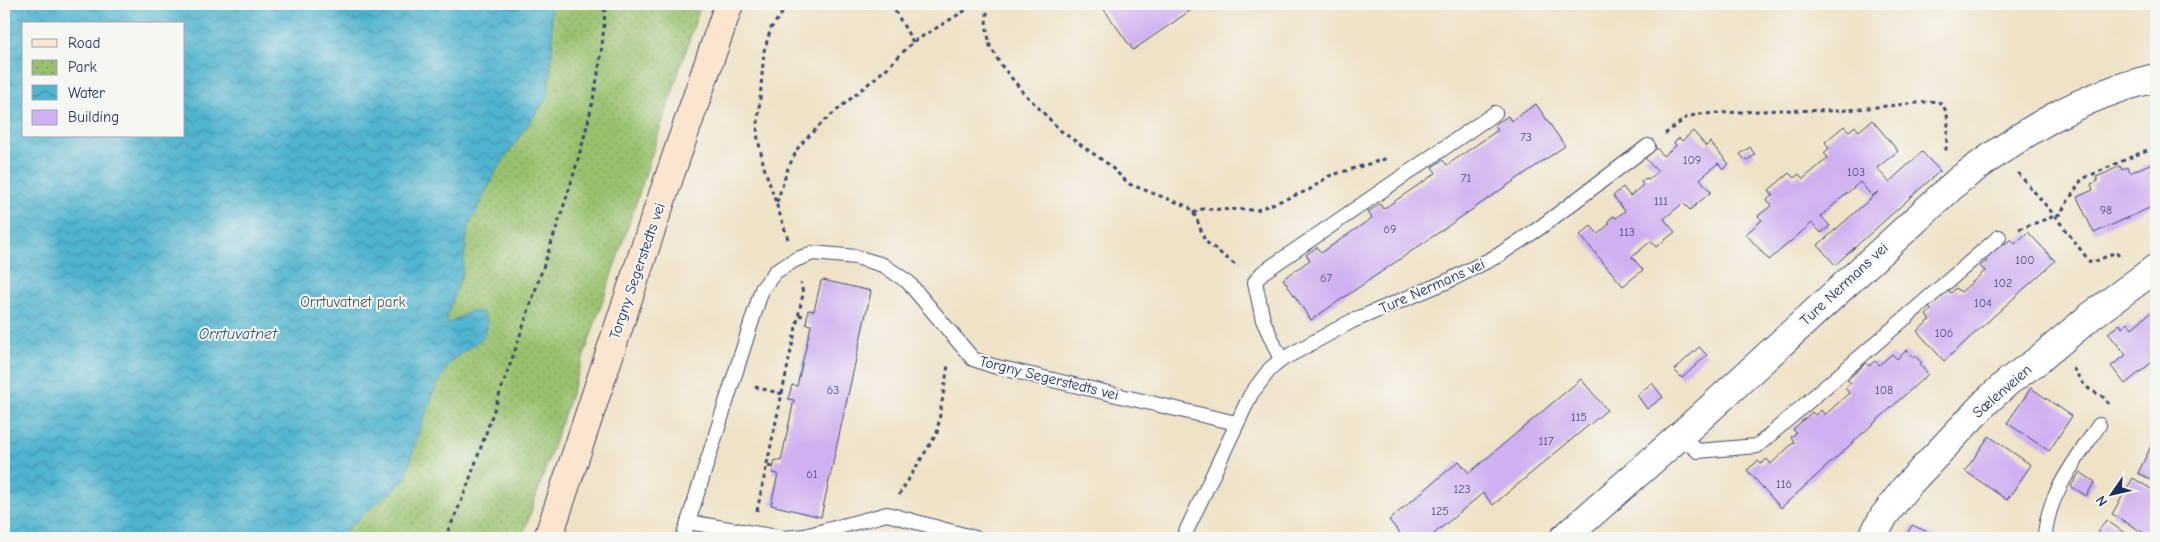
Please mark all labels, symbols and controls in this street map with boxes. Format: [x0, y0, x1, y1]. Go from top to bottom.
legend [22, 22, 185, 138]
text: Road [68, 34, 100, 52]
text: Park [68, 58, 97, 76]
text: Water [68, 84, 105, 102]
text: Building [68, 108, 119, 126]
house number: 73 [1520, 130, 1532, 144]
house number: 109 [1683, 153, 1701, 167]
house number: 103 [1847, 165, 1865, 179]
house number: 71 [1461, 171, 1471, 185]
house number: 111 [1654, 194, 1668, 208]
street label: Torgny Segerstedts vei [605, 200, 669, 342]
house number: 98 [2100, 203, 2112, 217]
house number: 69 [1384, 222, 1396, 236]
house number: 113 [1619, 225, 1635, 239]
street label: Ture Nermans vei [1796, 239, 1892, 329]
house number: 100 [2015, 253, 2035, 267]
street label: Ture Nermans vei [1376, 255, 1488, 317]
house number: 67 [1320, 271, 1332, 285]
house number: 102 [1994, 276, 2012, 290]
park label: Orrtuvatnet park [300, 293, 407, 311]
house number: 104 [1974, 296, 1992, 310]
water label: Orrtuvatnet [199, 325, 278, 343]
house number: 106 [1935, 326, 1953, 340]
street label: Torgny Segerstedts vei [977, 352, 1121, 404]
street label: Sælenveien [1969, 360, 2035, 422]
house number: 63 [827, 383, 839, 397]
house number: 108 [1875, 383, 1893, 397]
house number: 115 [1571, 410, 1587, 424]
house number: 117 [1538, 434, 1554, 448]
house number: 61 [806, 467, 818, 481]
north arrow [2088, 470, 2138, 520]
house number: 116 [1776, 477, 1792, 491]
house number: 123 [1453, 482, 1471, 496]
text: N [2092, 492, 2111, 510]
house number: 125 [1431, 504, 1449, 518]

